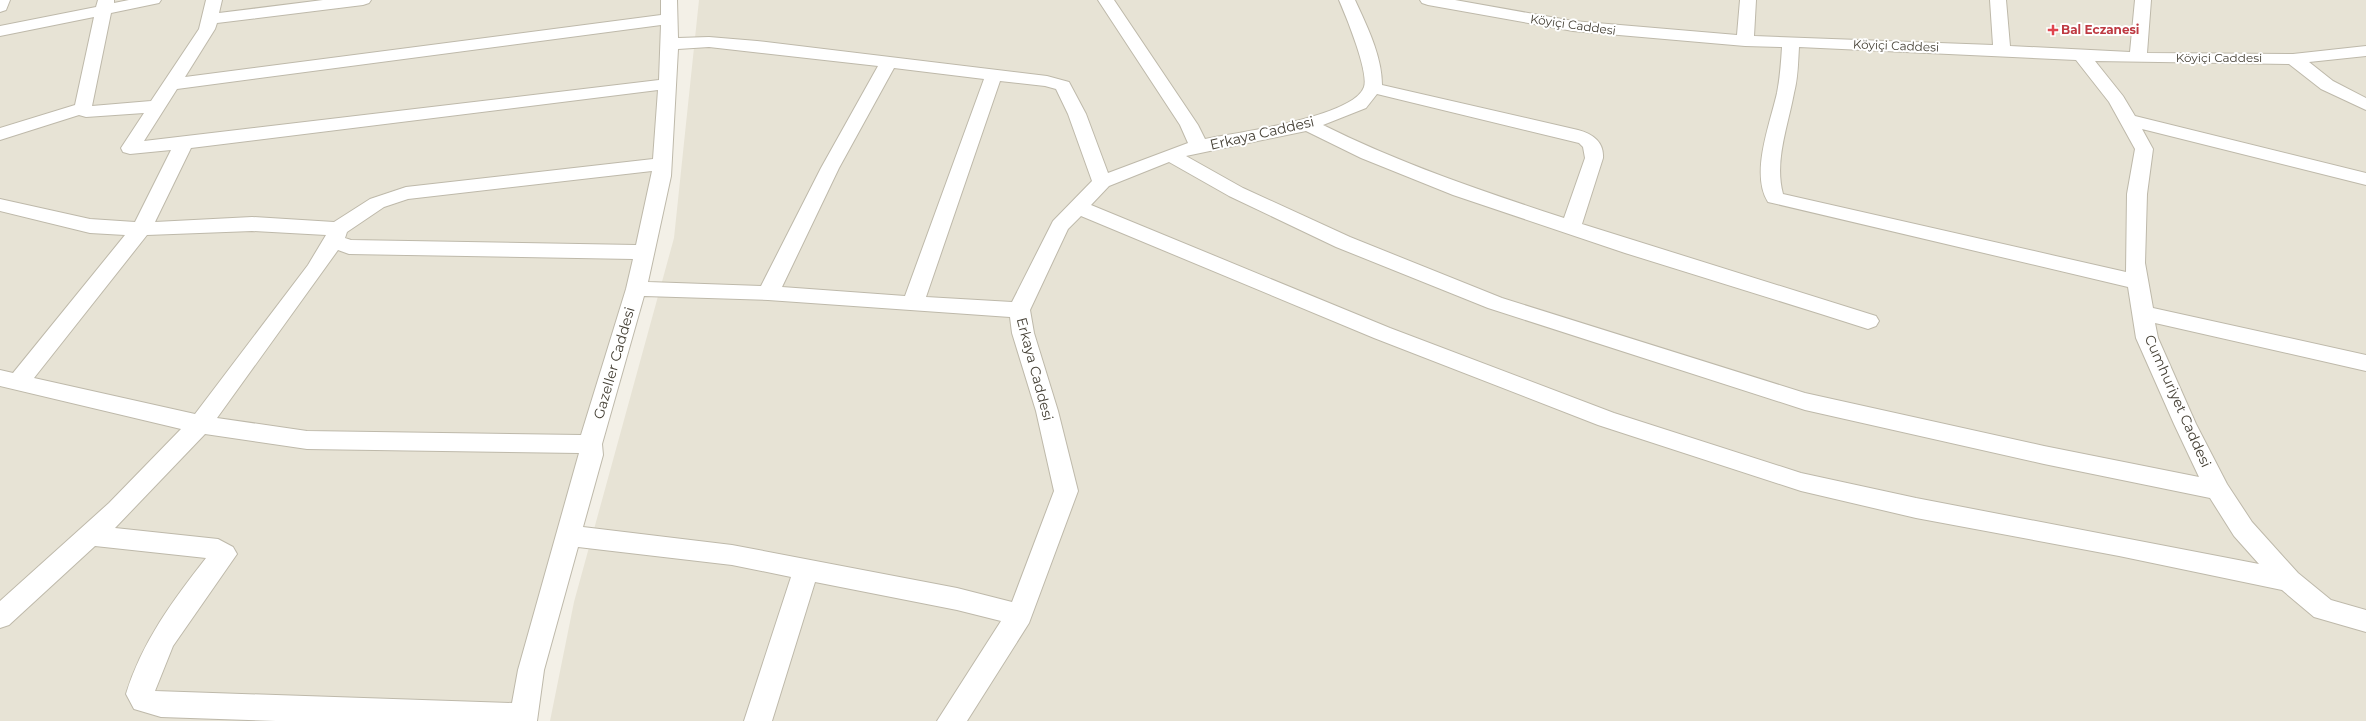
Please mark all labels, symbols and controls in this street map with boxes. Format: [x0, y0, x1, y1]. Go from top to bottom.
street label: Köyiçi Caddesi [1529, 11, 1617, 38]
place label: Bal Eczanesi [2061, 22, 2139, 37]
marker: Bal Eczanesi [2048, 25, 2058, 35]
street label: Köyiçi Caddesi [1853, 36, 1939, 55]
street label: Köyiçi Caddesi [2176, 50, 2262, 65]
street label: Erkaya Caddesi [1208, 112, 1316, 154]
street label: Gazeller Caddesi [589, 305, 639, 421]
street label: Erkaya Caddesi [1013, 315, 1057, 423]
street label: Cumhuriyet Caddesi [2141, 332, 2215, 470]

